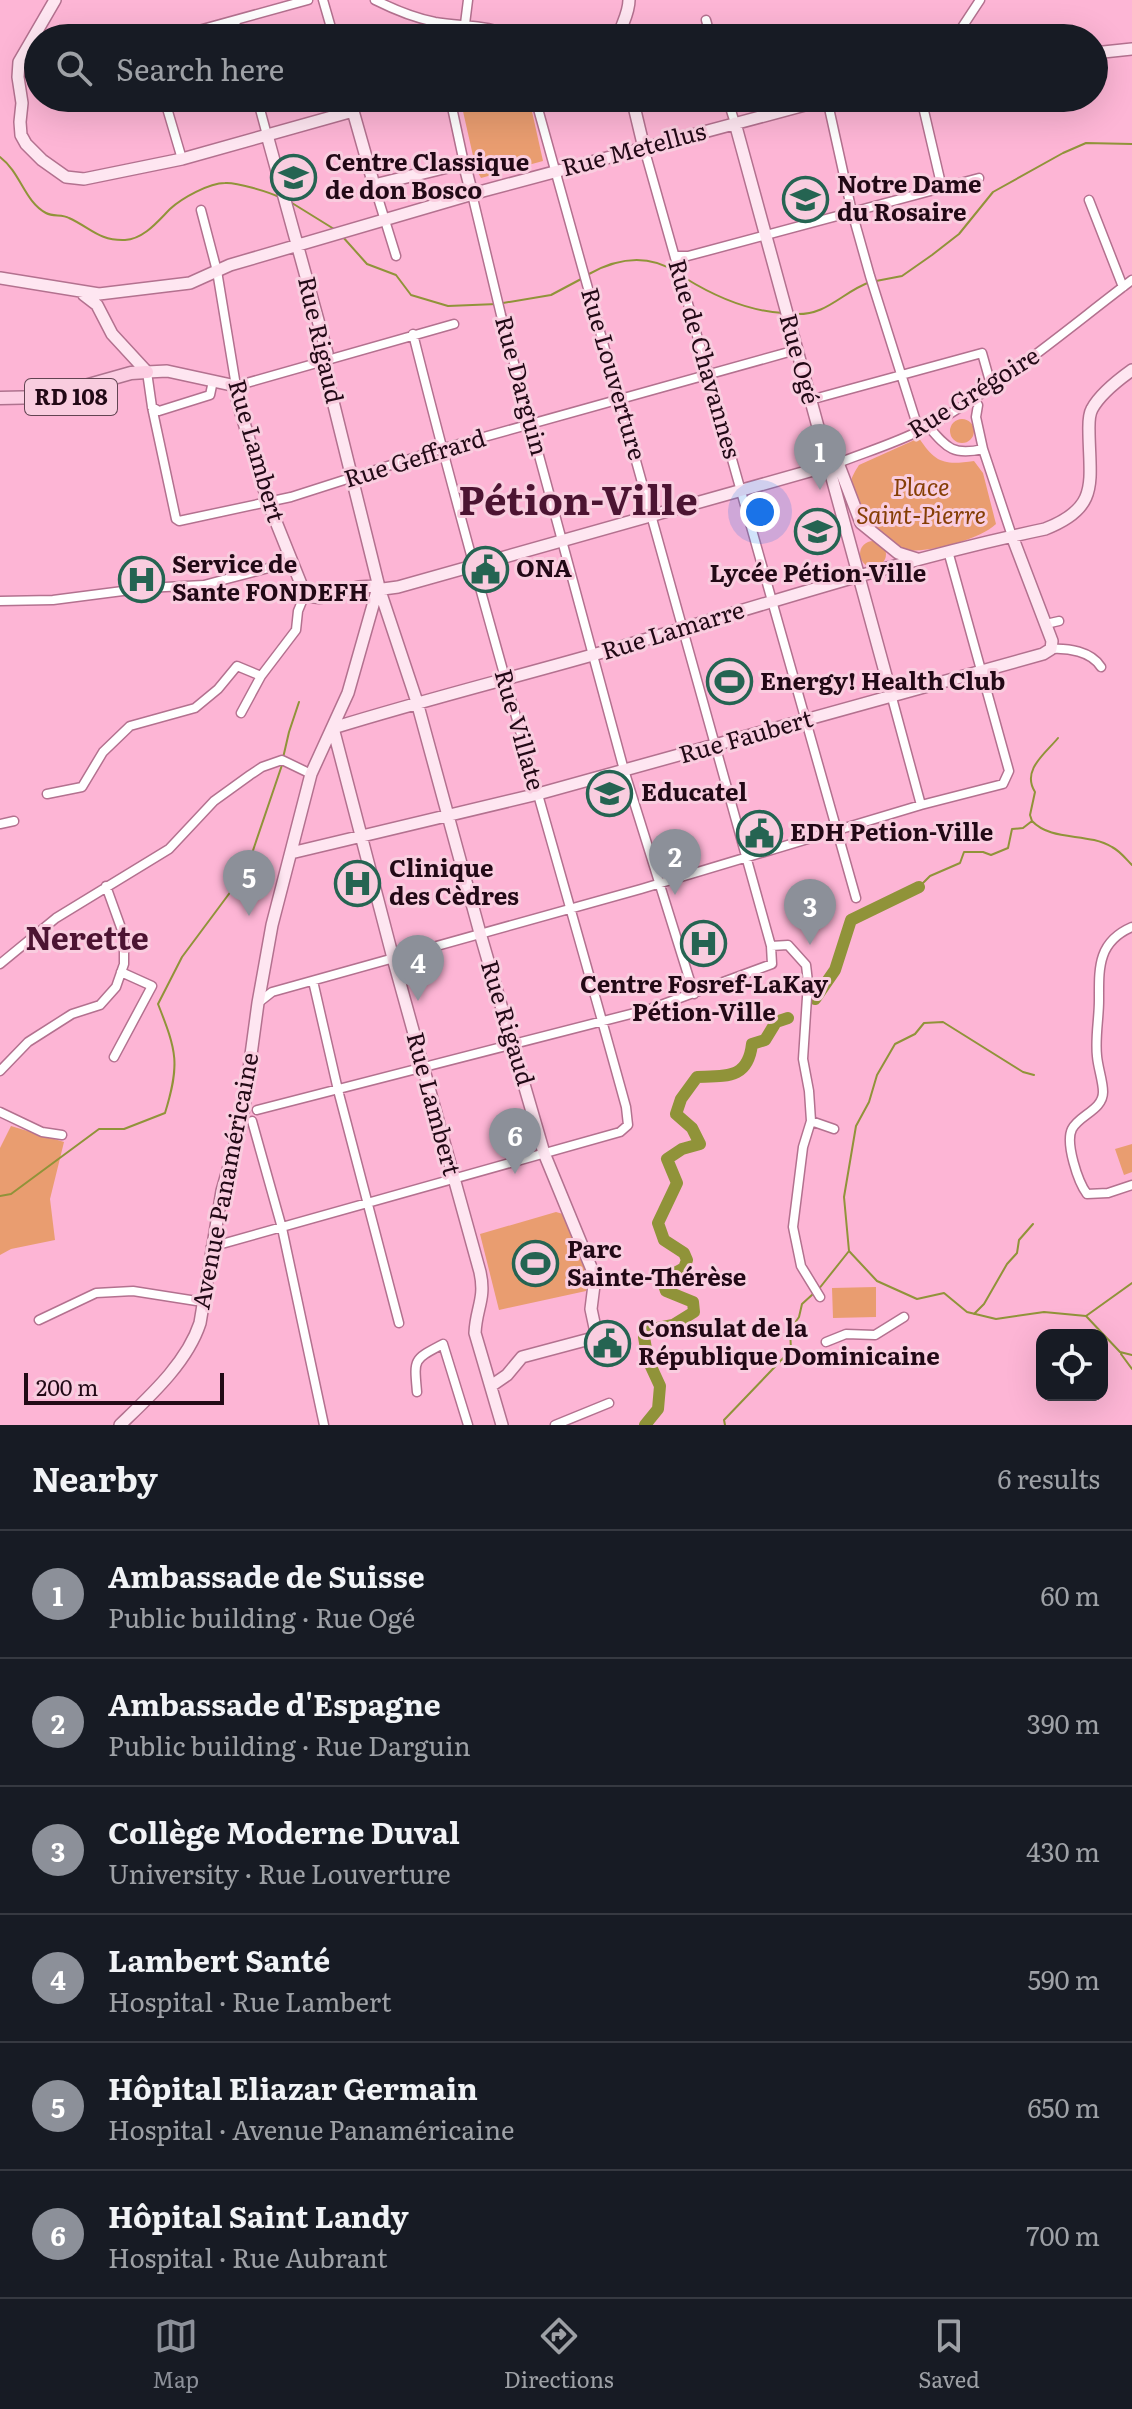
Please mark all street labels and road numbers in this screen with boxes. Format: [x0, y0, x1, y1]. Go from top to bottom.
street label: Rue Metellus [557, 111, 709, 184]
street label: Rue de Chavannes [661, 255, 752, 462]
street label: Rue Rigaud [291, 272, 354, 407]
street label: Rue Louverture [574, 283, 657, 464]
street label: Rue Ogé [773, 309, 830, 408]
street label: Rue Darguin [488, 311, 559, 459]
street label: Rue Grégoire [900, 337, 1045, 445]
street label: Rue Lambert [221, 375, 296, 526]
road number: RD 108 [25, 379, 117, 415]
street label: Rue Geffrard [339, 418, 490, 495]
street label: Rue Lamarre [597, 590, 748, 667]
street label: Rue Villate [487, 665, 555, 794]
street label: Rue Faubert [674, 699, 817, 770]
street label: Rue Rigaud [474, 955, 545, 1090]
street label: Rue Lambert [399, 1028, 471, 1179]
street label: Avenue Panaméricaine [182, 1049, 266, 1312]

